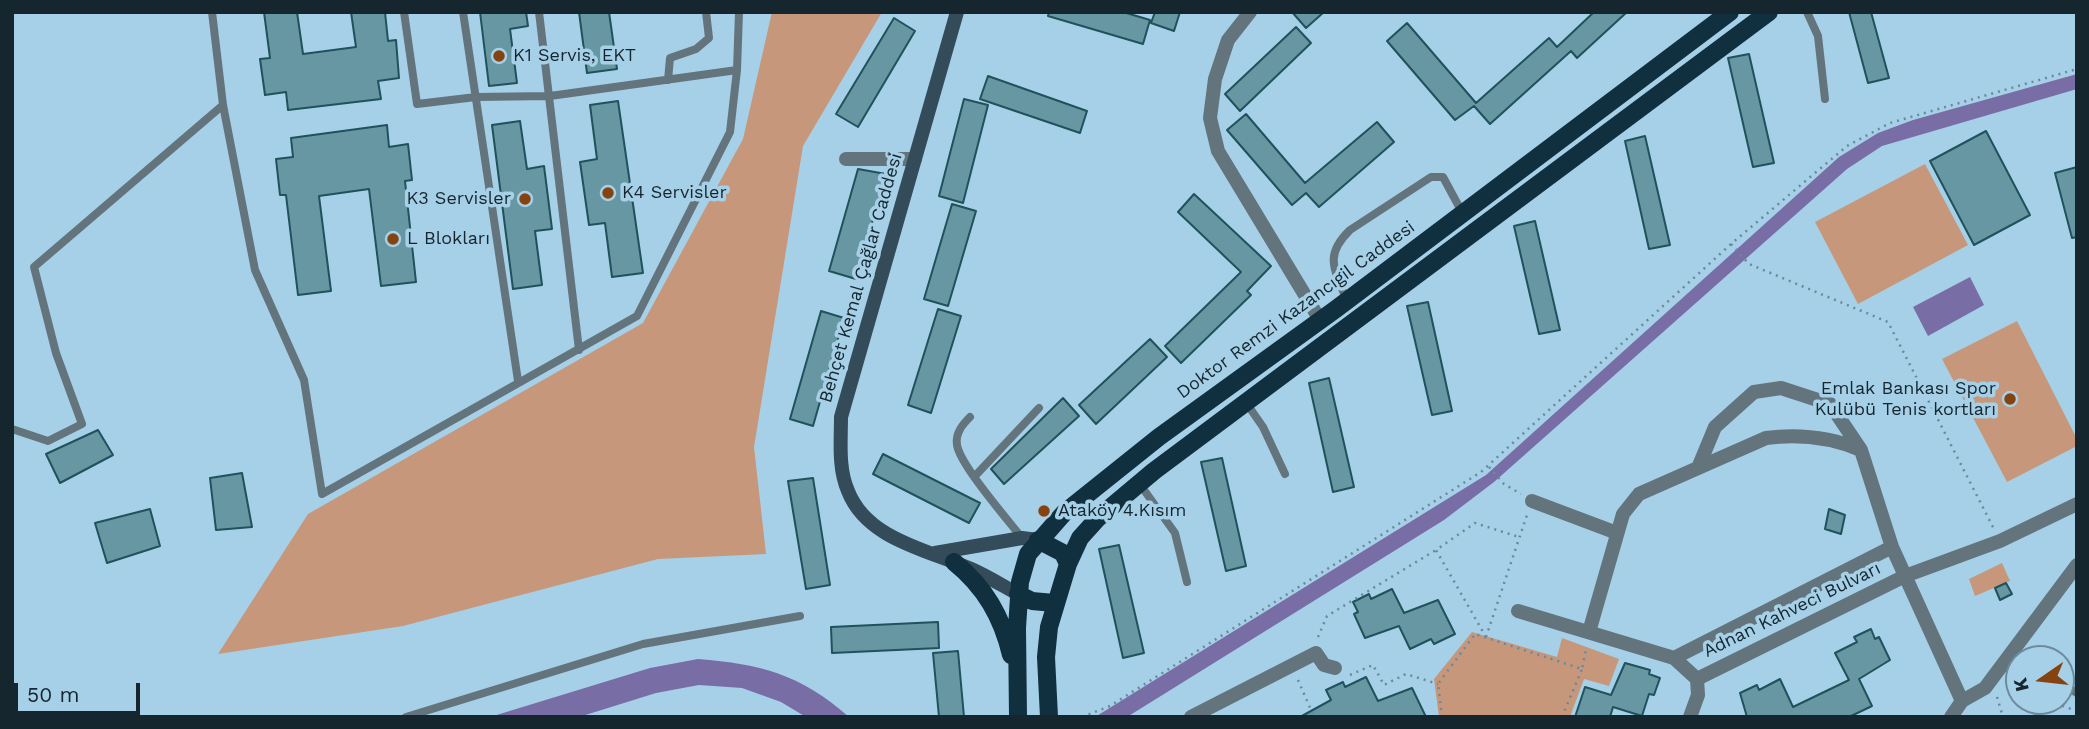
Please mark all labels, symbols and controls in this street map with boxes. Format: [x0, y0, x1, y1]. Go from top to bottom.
place label: K1 Servis, EKT [513, 45, 636, 67]
marker: K1 Servis, EKT [491, 48, 507, 64]
street label: Behçet Kemal Çağlar Caddesi [815, 151, 907, 405]
place label: K4 Servisler [622, 182, 727, 204]
marker: K4 Servisler [600, 185, 616, 201]
place label: K3 Servisler [406, 188, 511, 210]
marker: K3 Servisler [517, 191, 533, 207]
street label: Doktor Remzi Kazancıgil Caddesi [1173, 216, 1419, 404]
place label: L Blokları [407, 228, 490, 250]
marker: L Blokları [385, 231, 401, 247]
place label: Emlak Bankası Spor Kulübü Tenis kortları [1815, 378, 1996, 420]
marker: Emlak Bankası Spor Kulübü Tenis kortları [2002, 391, 2018, 407]
place label: Ataköy 4.Kısım [1058, 500, 1186, 522]
marker: Ataköy 4.Kısım [1036, 503, 1052, 519]
street label: Adnan Kahveci Bulvarı [1700, 558, 1884, 662]
north arrow [2005, 645, 2075, 715]
scale bar [18, 670, 144, 714]
text: K [2008, 676, 2034, 694]
text: 50 m [27, 682, 79, 707]

